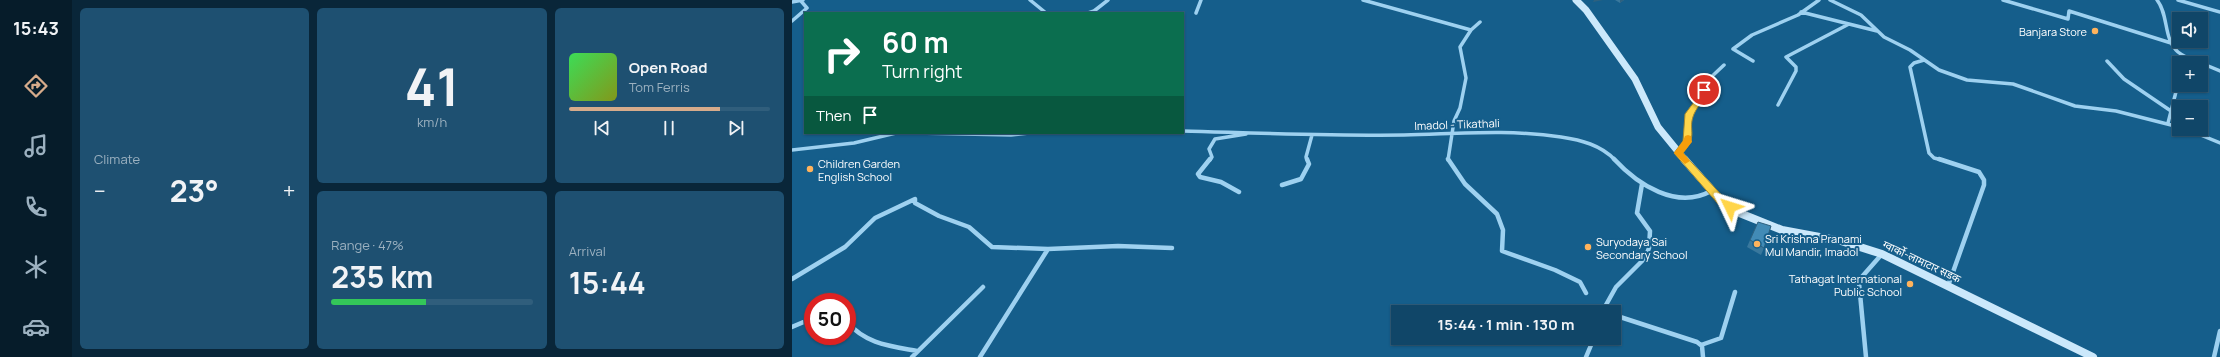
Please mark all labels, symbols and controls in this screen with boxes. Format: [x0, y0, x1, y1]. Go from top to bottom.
map controls [2172, 12, 2208, 136]
button: sound [2172, 12, 2208, 48]
text: 15:43 [13, 16, 59, 40]
text: 60 m [882, 23, 949, 61]
place label: Banjara Store [2019, 24, 2088, 39]
marker: Banjara Store [2090, 26, 2100, 36]
icon: right [816, 28, 868, 80]
text: 41 [405, 51, 459, 122]
button: + [2172, 56, 2208, 92]
text: Open Road [629, 57, 707, 78]
text: Turn right [882, 59, 963, 83]
icon: directions [22, 72, 50, 100]
pin [1687, 73, 1721, 107]
text: Tom Ferris [629, 78, 690, 96]
icon: arrive [1693, 79, 1715, 101]
button: − [2172, 100, 2208, 136]
icon: arrive [859, 104, 881, 126]
text: Then [816, 105, 851, 126]
text: km/h [417, 113, 447, 131]
street label: Imadol - Tikathali [1414, 115, 1500, 133]
icon: previous [591, 117, 613, 139]
icon: pause [658, 117, 680, 139]
icon: next [725, 117, 747, 139]
icon: music [22, 132, 50, 160]
text: Climate [94, 150, 140, 168]
place label: Children Garden English School [818, 156, 900, 184]
marker: Children Garden English School [805, 164, 815, 174]
text: 23° [170, 170, 219, 211]
text: − [94, 176, 106, 206]
text: + [283, 176, 295, 206]
position arrow [1709, 186, 1751, 228]
icon: phone [22, 193, 50, 221]
place label: Sri Krishna Pranami Mul Mandir, Imadol [1765, 231, 1862, 259]
place label: Suryodaya Sai Secondary School [1596, 234, 1688, 262]
text: Range · 47% [331, 236, 404, 254]
street label: ग्वार्को-लामाटार सडक [1881, 236, 1964, 286]
marker: Sri Krishna Pranami Mul Mandir, Imadol [1752, 239, 1762, 249]
text: Arrival [569, 242, 606, 260]
marker: Suryodaya Sai Secondary School [1583, 242, 1593, 252]
icon: climate [22, 253, 50, 281]
text: 235 km [331, 256, 433, 297]
text: 15:44 [569, 262, 646, 303]
place label: Tathagat International Public School [1789, 271, 1902, 299]
marker: Tathagat International Public School [1905, 279, 1915, 289]
speed limit sign: 50 [804, 293, 856, 345]
icon: car [22, 313, 50, 341]
text: 15:44 · 1 min · 130 m [1438, 314, 1574, 335]

